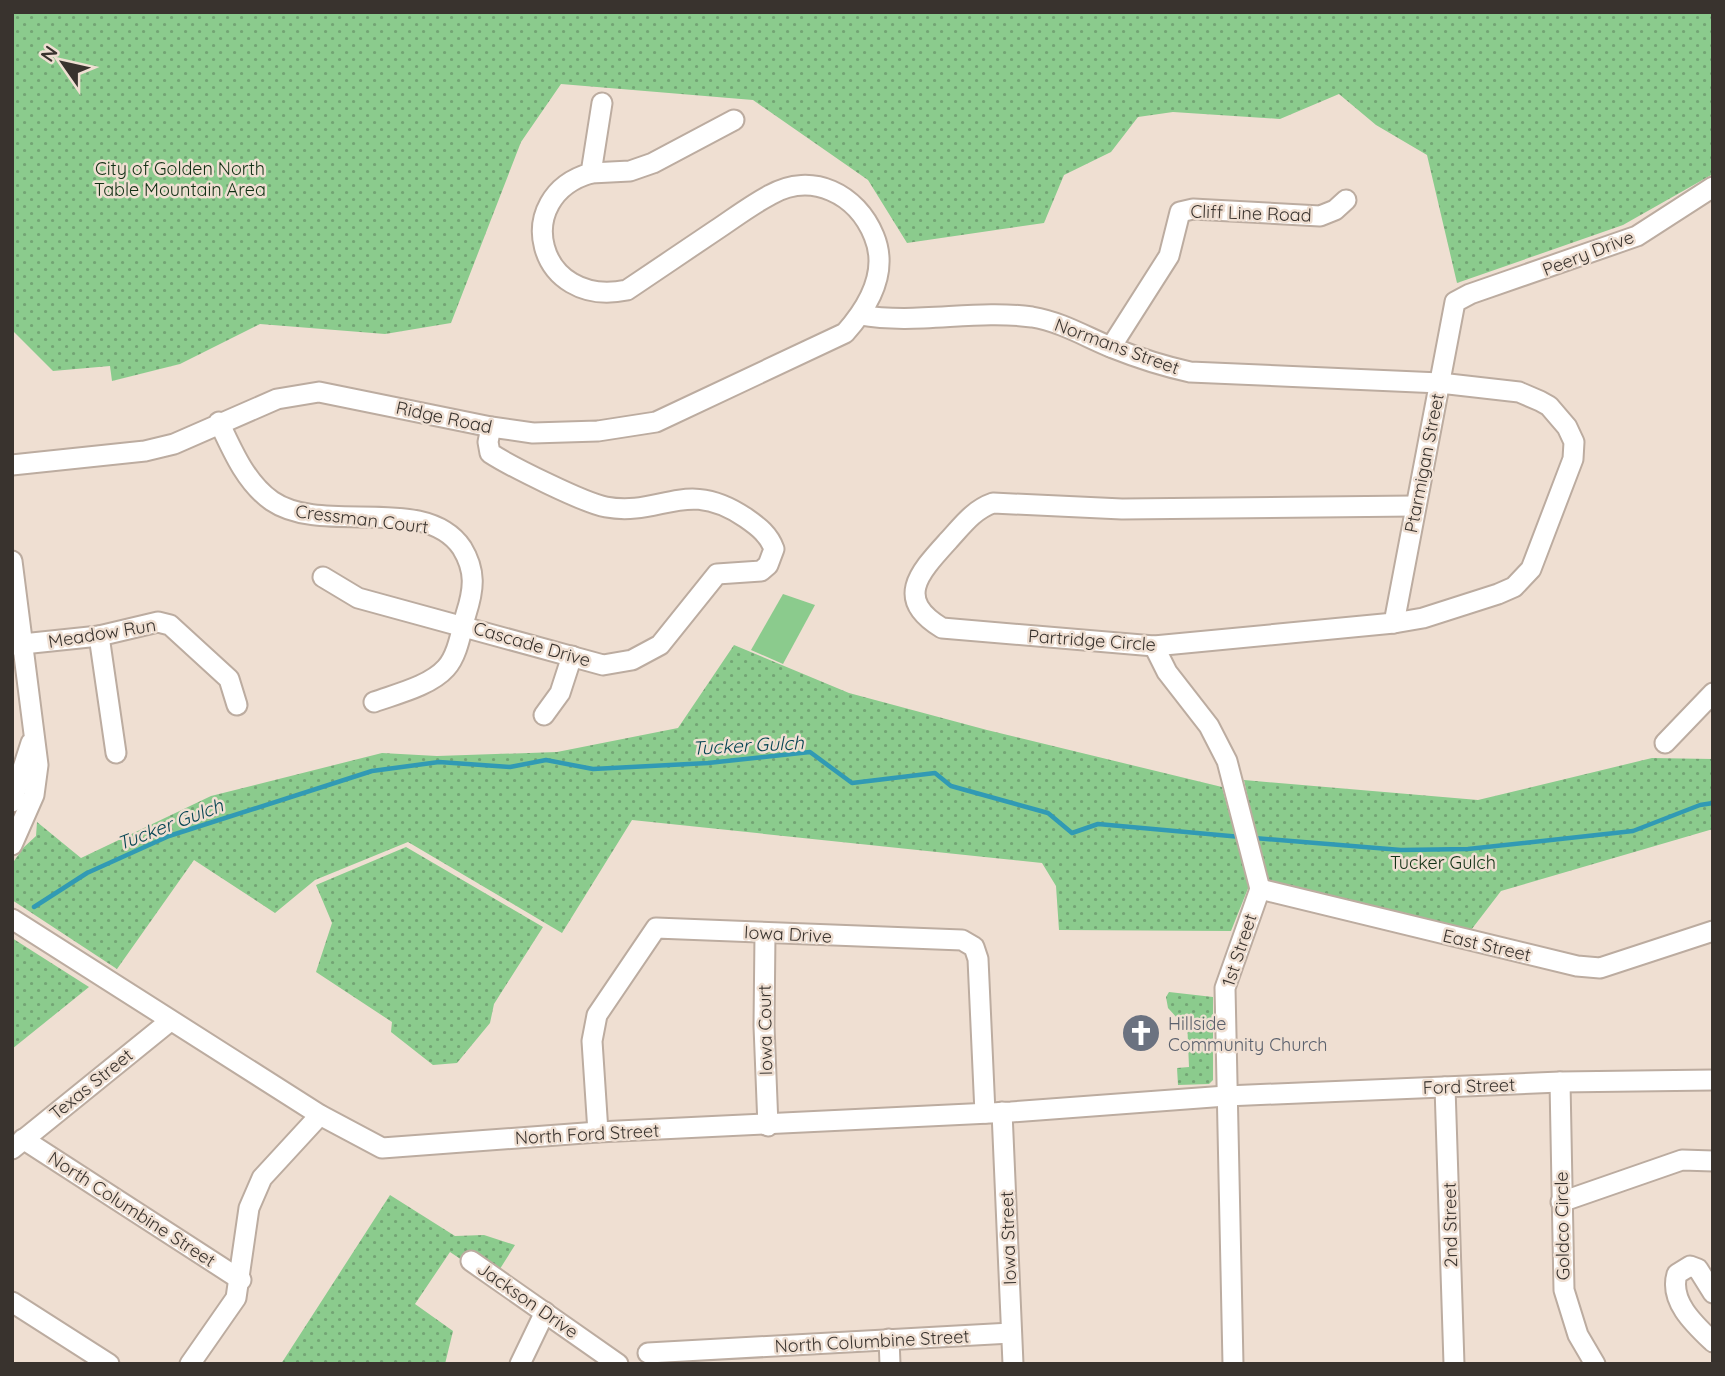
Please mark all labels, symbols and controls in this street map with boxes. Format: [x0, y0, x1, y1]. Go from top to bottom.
north arrow [28, 28, 98, 98]
text: N [35, 41, 63, 66]
park label: City of Golden North Table Mountain Area [94, 157, 266, 201]
street label: Cliff Line Road [1190, 199, 1312, 227]
street label: Peery Drive [1539, 225, 1637, 281]
street label: Normans Street [1051, 313, 1183, 379]
street label: Ptarmigan Street [1399, 391, 1449, 535]
street label: Ridge Road [394, 396, 494, 438]
street label: Cressman Court [294, 499, 430, 539]
street label: Meadow Run [46, 613, 158, 653]
street label: Cascade Drive [471, 616, 593, 672]
street label: Partridge Circle [1027, 624, 1157, 656]
water label: Tucker Gulch [692, 730, 806, 760]
water label: Tucker Gulch [114, 792, 228, 855]
park label: Tucker Gulch [1390, 851, 1496, 874]
street label: 1st Street [1216, 911, 1262, 989]
street label: Iowa Drive [743, 920, 833, 948]
street label: East Street [1441, 924, 1533, 966]
street label: Iowa Court [753, 984, 777, 1076]
church icon: Hillside Community Church [1120, 1012, 1162, 1054]
place label: Hillside Community Church [1168, 1012, 1328, 1056]
street label: Texas Street [45, 1043, 137, 1125]
street label: Ford Street [1422, 1073, 1516, 1099]
street label: North Ford Street [514, 1119, 660, 1149]
street label: North Columbine Street [44, 1146, 220, 1272]
street label: Goldco Circle [1550, 1171, 1574, 1281]
street label: 2nd Street [1438, 1182, 1462, 1268]
street label: Iowa Street [995, 1191, 1021, 1285]
street label: Jackson Drive [473, 1257, 583, 1343]
street label: North Columbine Street [774, 1324, 970, 1358]

